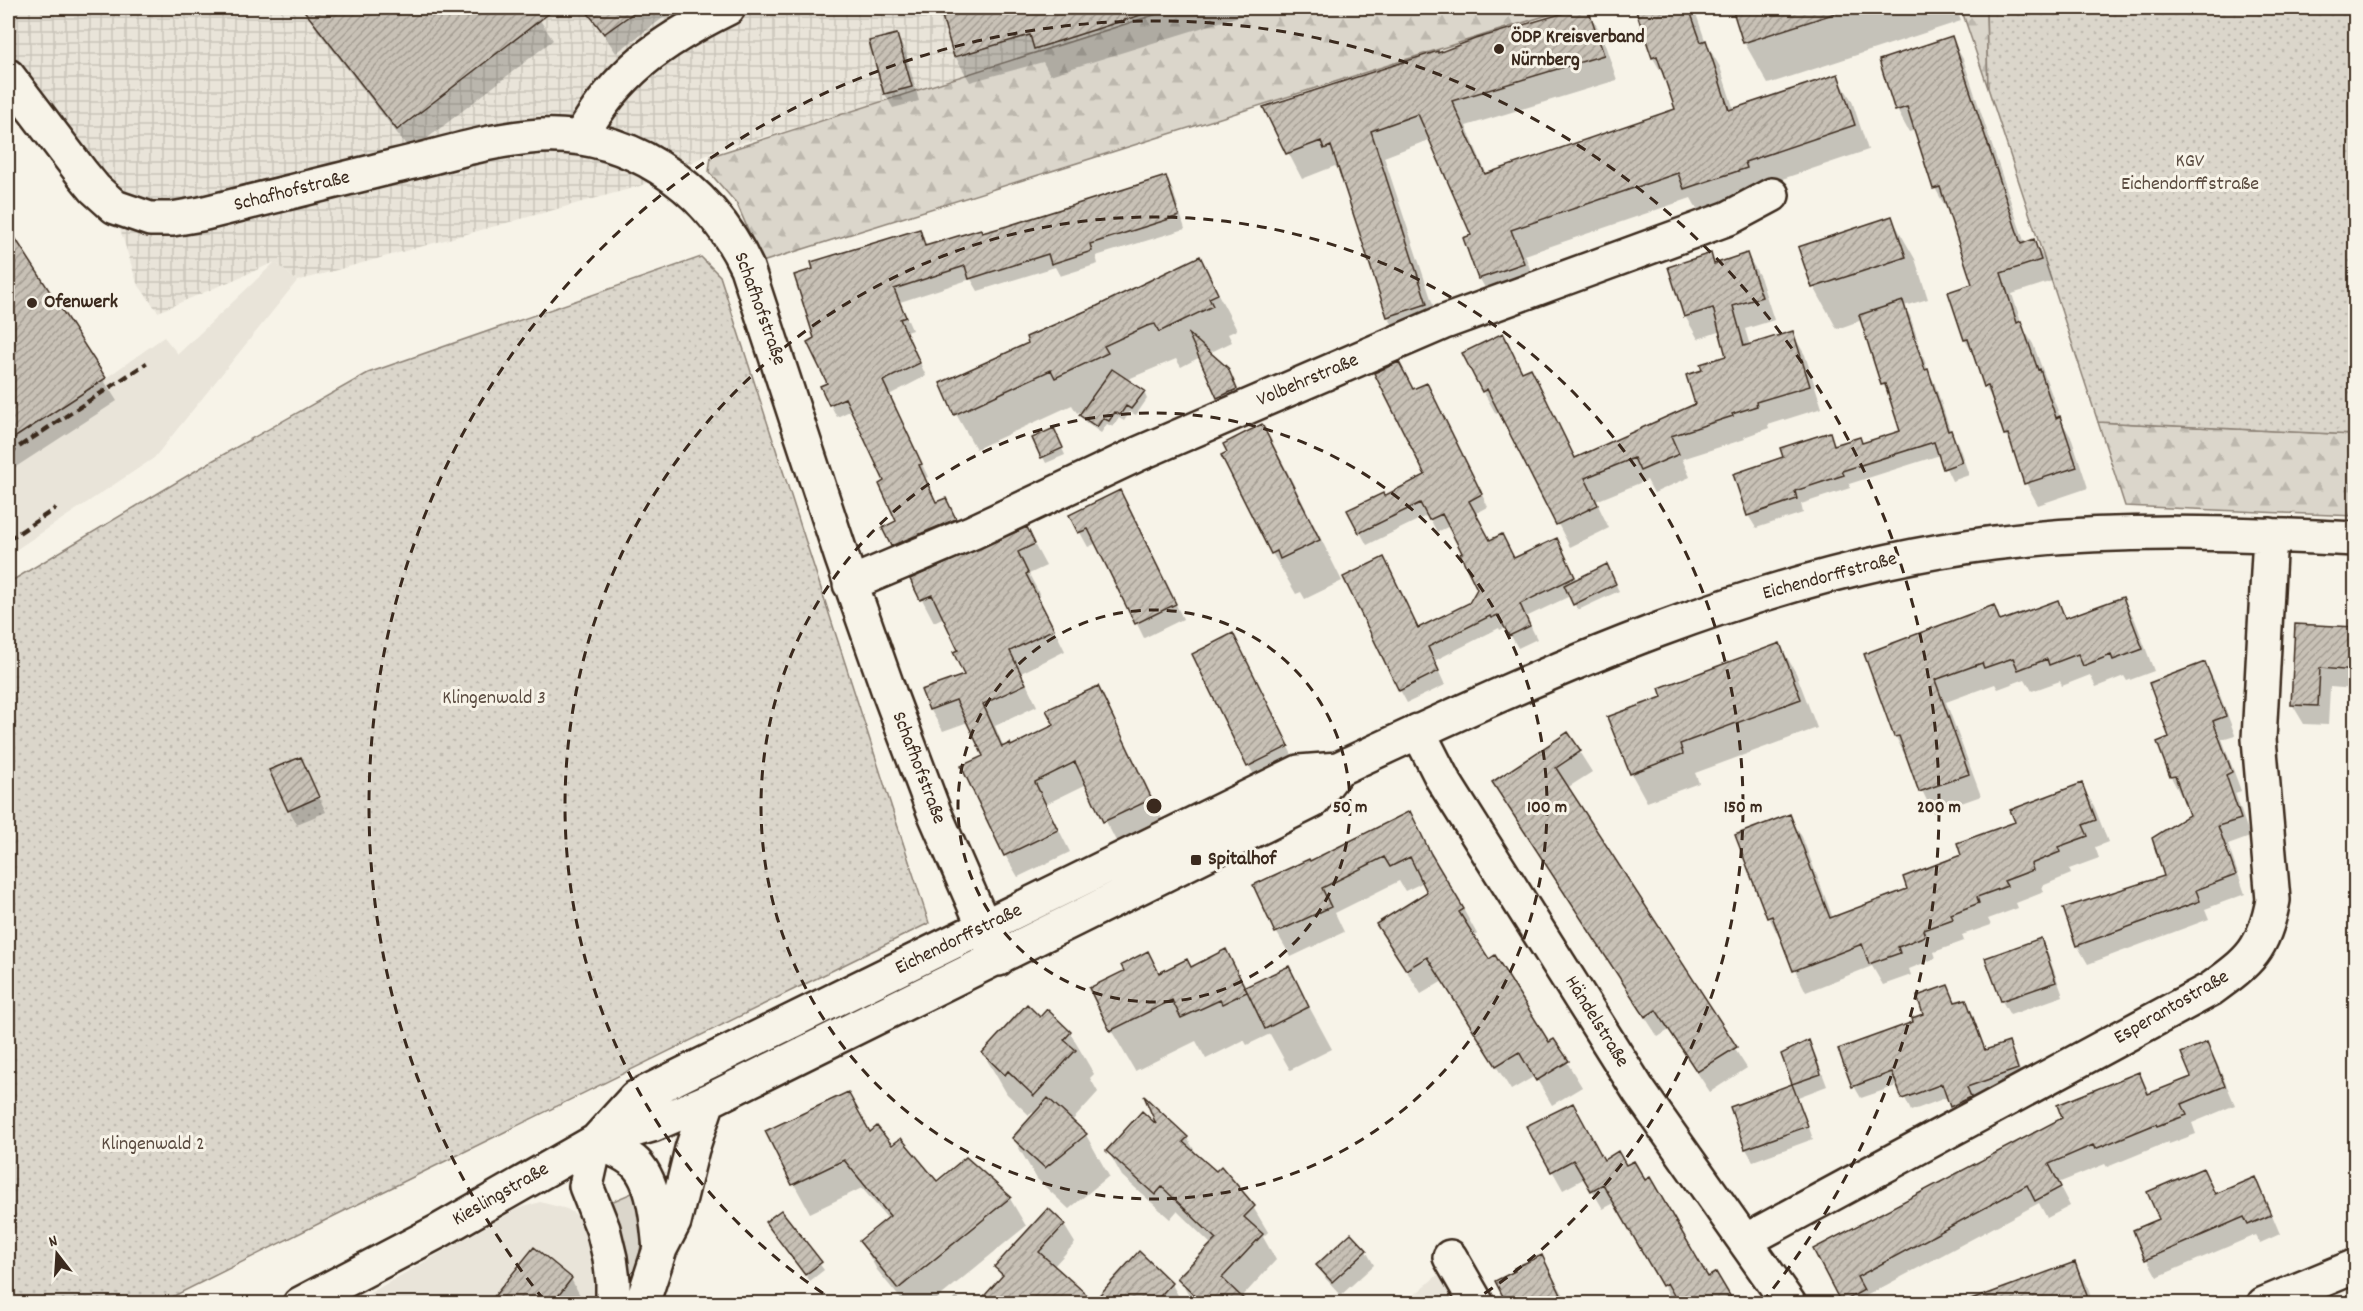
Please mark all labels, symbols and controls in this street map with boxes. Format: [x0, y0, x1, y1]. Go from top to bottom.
place label: ÖDP Kreisverband Nürnberg [1511, 24, 1645, 75]
marker: ÖDP Kreisverband Nürnberg [1492, 42, 1506, 56]
park label: KGV Eichendorffstraße [2121, 148, 2259, 199]
street label: Schafhofstraße [231, 164, 353, 220]
street label: Schafhofstraße [726, 249, 792, 370]
place label: Ofenwerk [44, 289, 118, 317]
marker: Ofenwerk [25, 296, 39, 310]
street label: Volbehrstraße [1253, 347, 1363, 415]
street label: Eichendorffstraße [1760, 546, 1901, 608]
park label: Klingenwald 3 [442, 685, 546, 713]
street label: Schafhofstraße [884, 708, 952, 828]
centre of rings [1144, 796, 1164, 816]
text: 50 m [1333, 796, 1367, 821]
text: 100 m [1527, 796, 1567, 821]
text: 150 m [1724, 796, 1762, 821]
text: 200 m [1917, 796, 1961, 821]
place label: Spitalhof [1208, 846, 1277, 874]
marker: Spitalhof [1189, 853, 1203, 867]
street label: Eichendorffstraße [891, 897, 1027, 983]
street label: Esperantostraße [2109, 964, 2235, 1052]
street label: Händelstraße [1557, 971, 1635, 1073]
park label: Klingenwald 2 [101, 1131, 205, 1159]
street label: Kieslingstraße [447, 1156, 555, 1234]
north arrow [27, 1224, 87, 1284]
text: N [46, 1230, 61, 1254]

